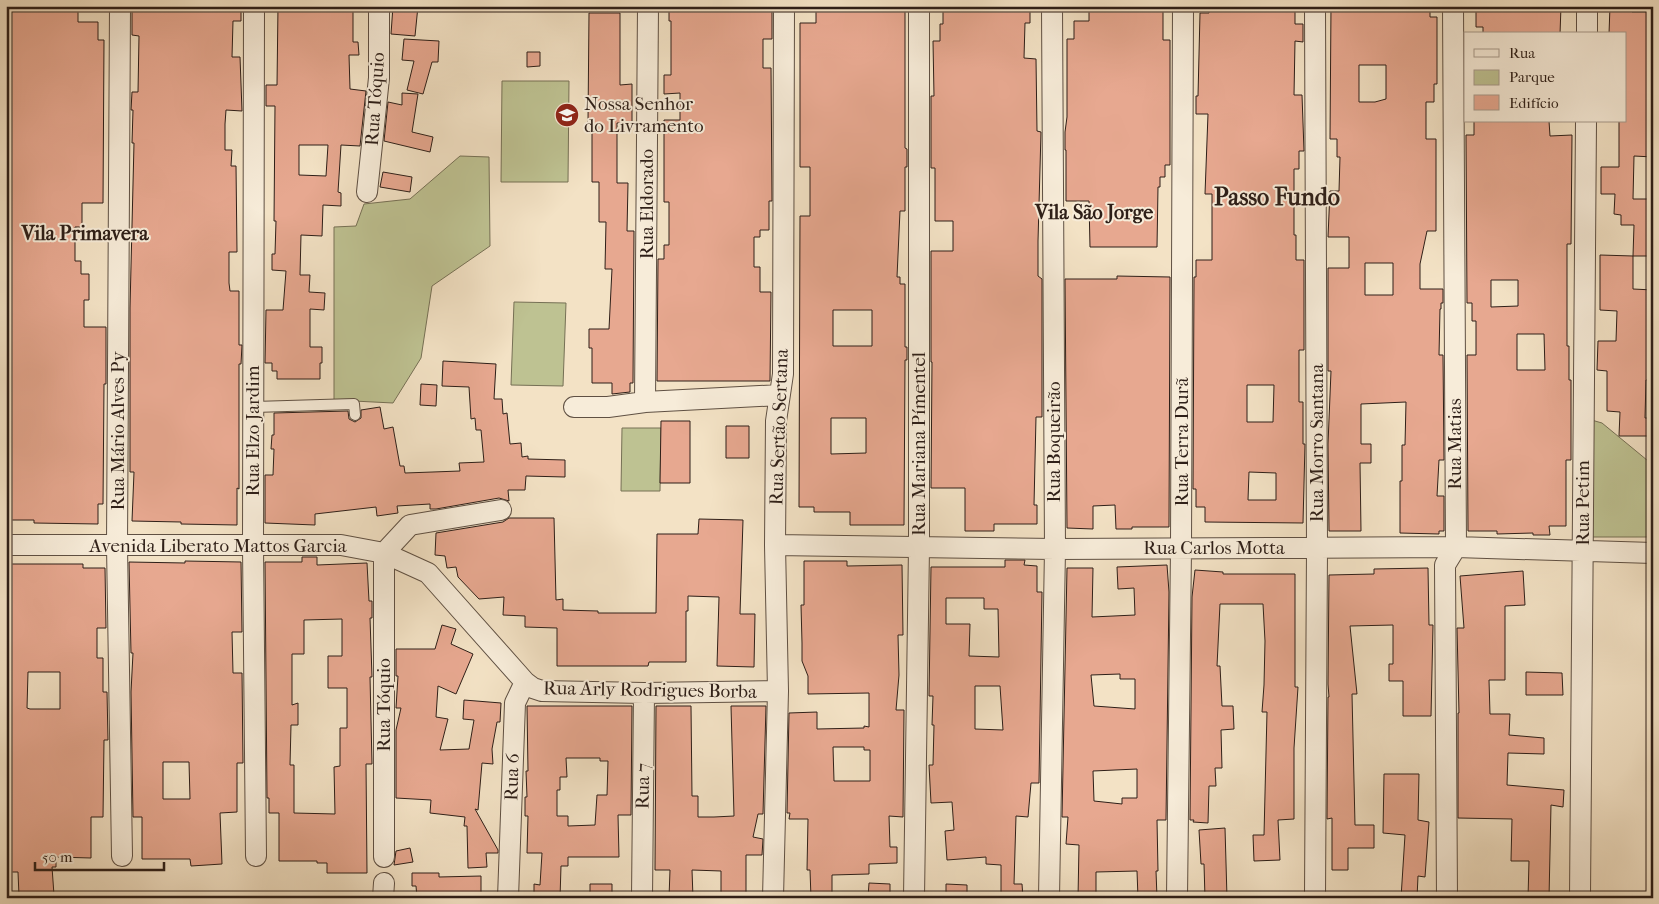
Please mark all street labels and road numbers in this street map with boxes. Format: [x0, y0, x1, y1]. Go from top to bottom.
street label: Rua Tóquio [361, 51, 389, 147]
street label: Rua Eldorado [636, 148, 658, 259]
street label: Rua Sertão Sertana [765, 348, 793, 506]
street label: Rua Mário Alves Py [107, 351, 129, 511]
street label: Rua Mariana Pímentel [908, 352, 930, 536]
street label: Rua Morro Santana [1306, 364, 1328, 522]
street label: Rua Elzo Jardim [242, 365, 264, 497]
street label: Rua Terra Durã [1171, 377, 1193, 506]
street label: Rua Boqueirão [1043, 381, 1065, 503]
street label: Rua Matias [1444, 398, 1466, 490]
street label: Rua Petim [1572, 460, 1594, 546]
street label: Avenida Liberato Mattos Garcia [88, 535, 347, 557]
street label: Rua Carlos Motta [1143, 537, 1285, 559]
street label: Rua Tóquio [373, 658, 395, 752]
street label: Rua Arly Rodrigues Borba [543, 677, 757, 703]
street label: Rua 6 [500, 752, 524, 801]
street label: Rua 7 [632, 763, 654, 809]

